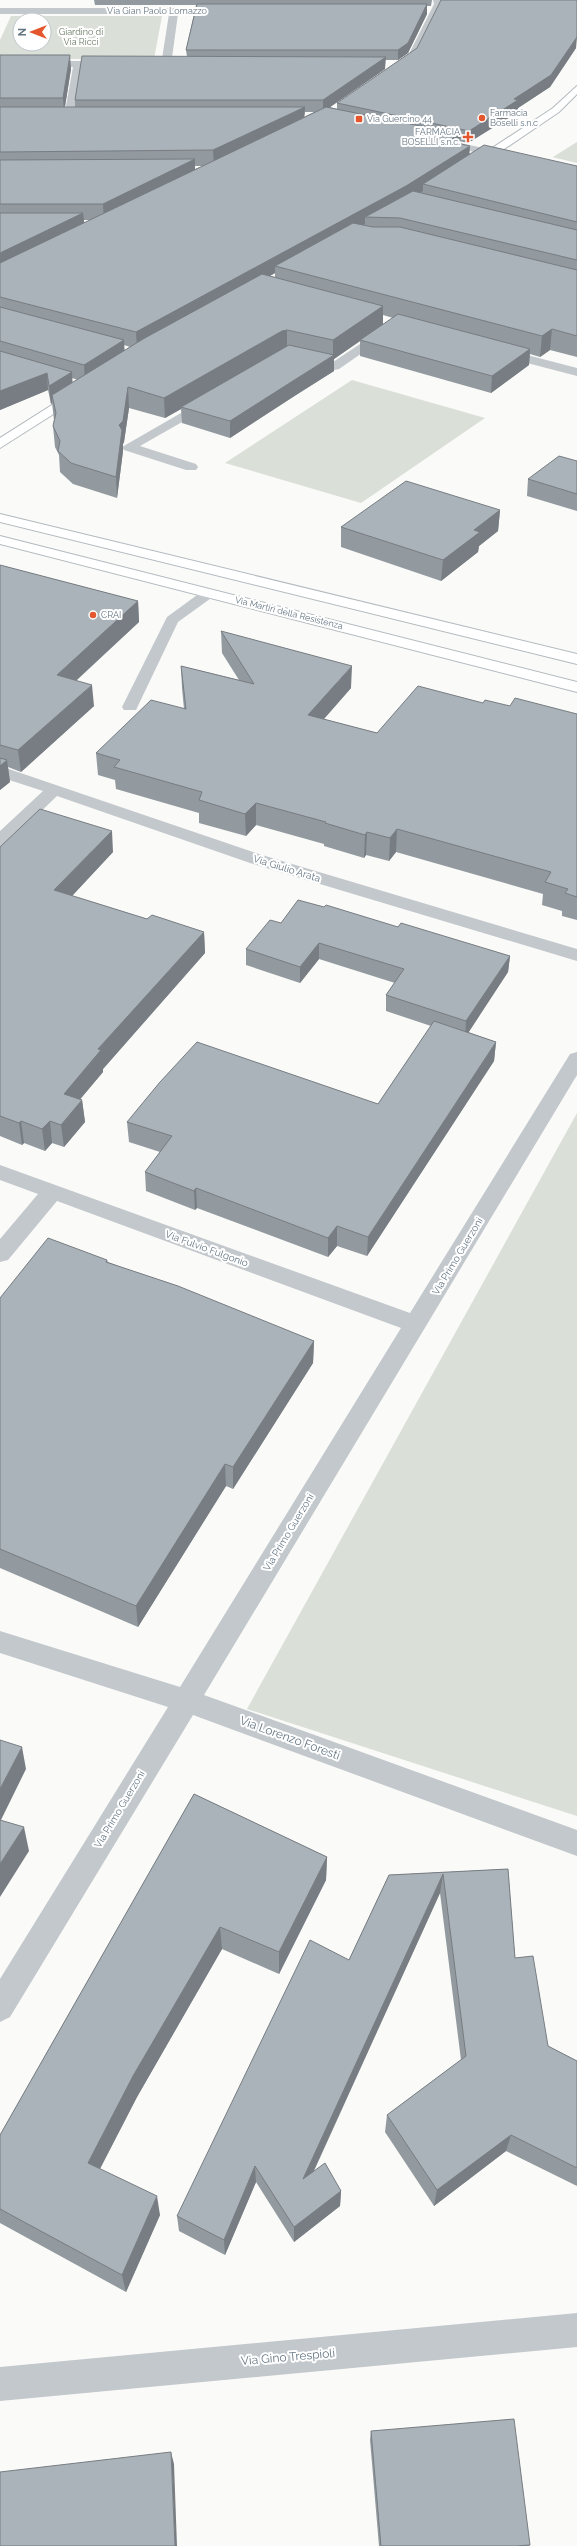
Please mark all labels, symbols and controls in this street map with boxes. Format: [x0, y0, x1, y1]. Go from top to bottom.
street label: Via Gian Paolo Lomazzo [107, 6, 207, 16]
north arrow [12, 12, 52, 52]
park label: Giardino di Via Ricci [59, 27, 103, 47]
text: N [16, 28, 29, 36]
place label: Farmacia Boselli s.n.c [490, 108, 538, 128]
marker: Farmacia Boselli s.n.c [477, 113, 487, 123]
marker: Via Guercino 44 [354, 114, 364, 124]
place label: Via Guercino 44 [367, 114, 432, 124]
place label: FARMACIA BOSELLI s.n.c. [402, 127, 460, 147]
marker: FARMACIA BOSELLI s.n.c. [463, 132, 473, 142]
street label: Via Martiri della Resistenza [234, 595, 344, 631]
marker: CRAI [88, 610, 98, 620]
place label: CRAI [101, 610, 121, 620]
street label: Via Giulio Arata [252, 853, 322, 884]
street label: Via Primo Guerzoni [430, 1216, 485, 1297]
street label: Via Fulvio Fulgonio [164, 1228, 250, 1269]
street label: Via Primo Guerzoni [261, 1492, 316, 1573]
street label: Via Lorenzo Foresti [238, 1713, 342, 1763]
street label: Via Primo Guerzoni [92, 1769, 147, 1850]
street label: Via Gino Trespioli [240, 2346, 336, 2368]

